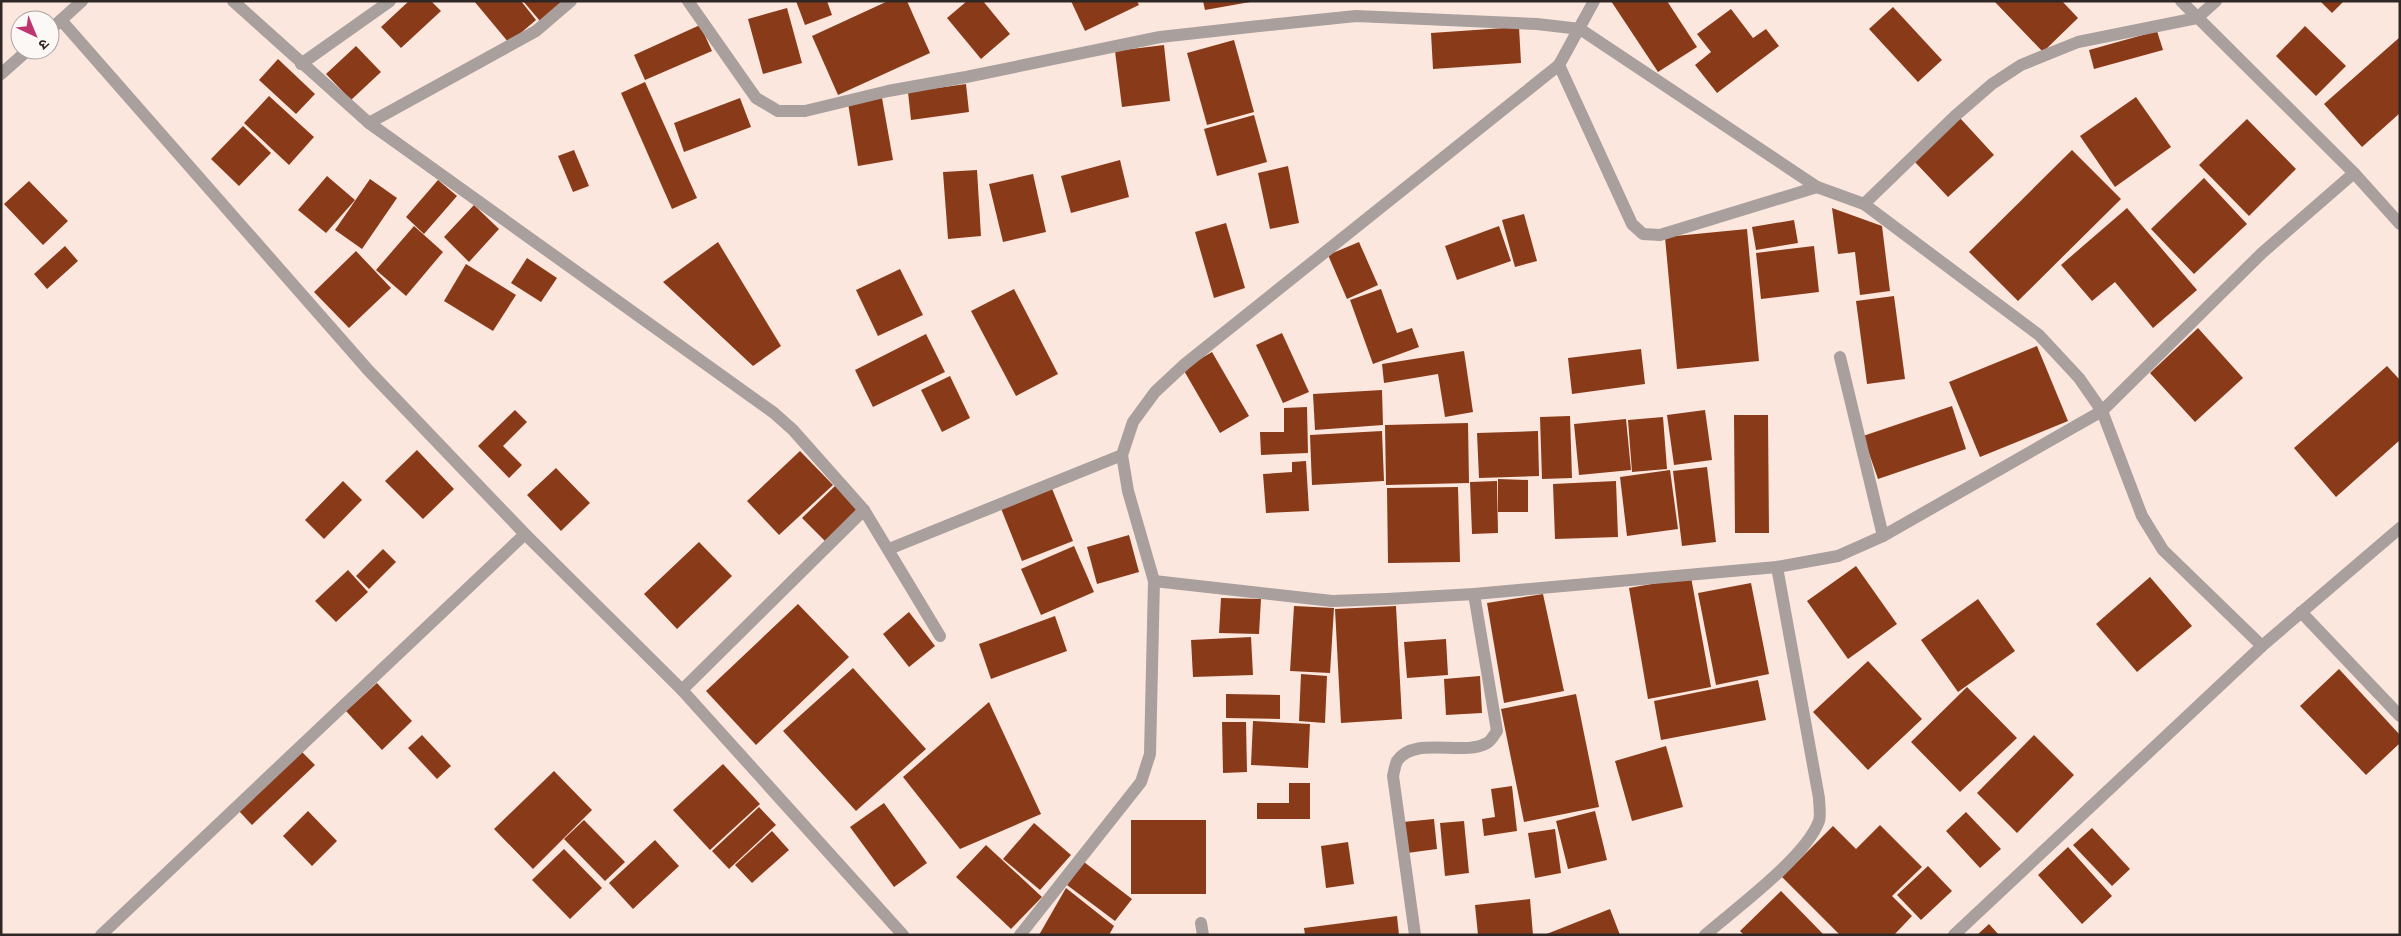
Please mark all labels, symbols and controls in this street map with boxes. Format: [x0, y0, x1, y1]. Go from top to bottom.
north arrow [10, 10, 60, 60]
text: उ [34, 34, 53, 54]

